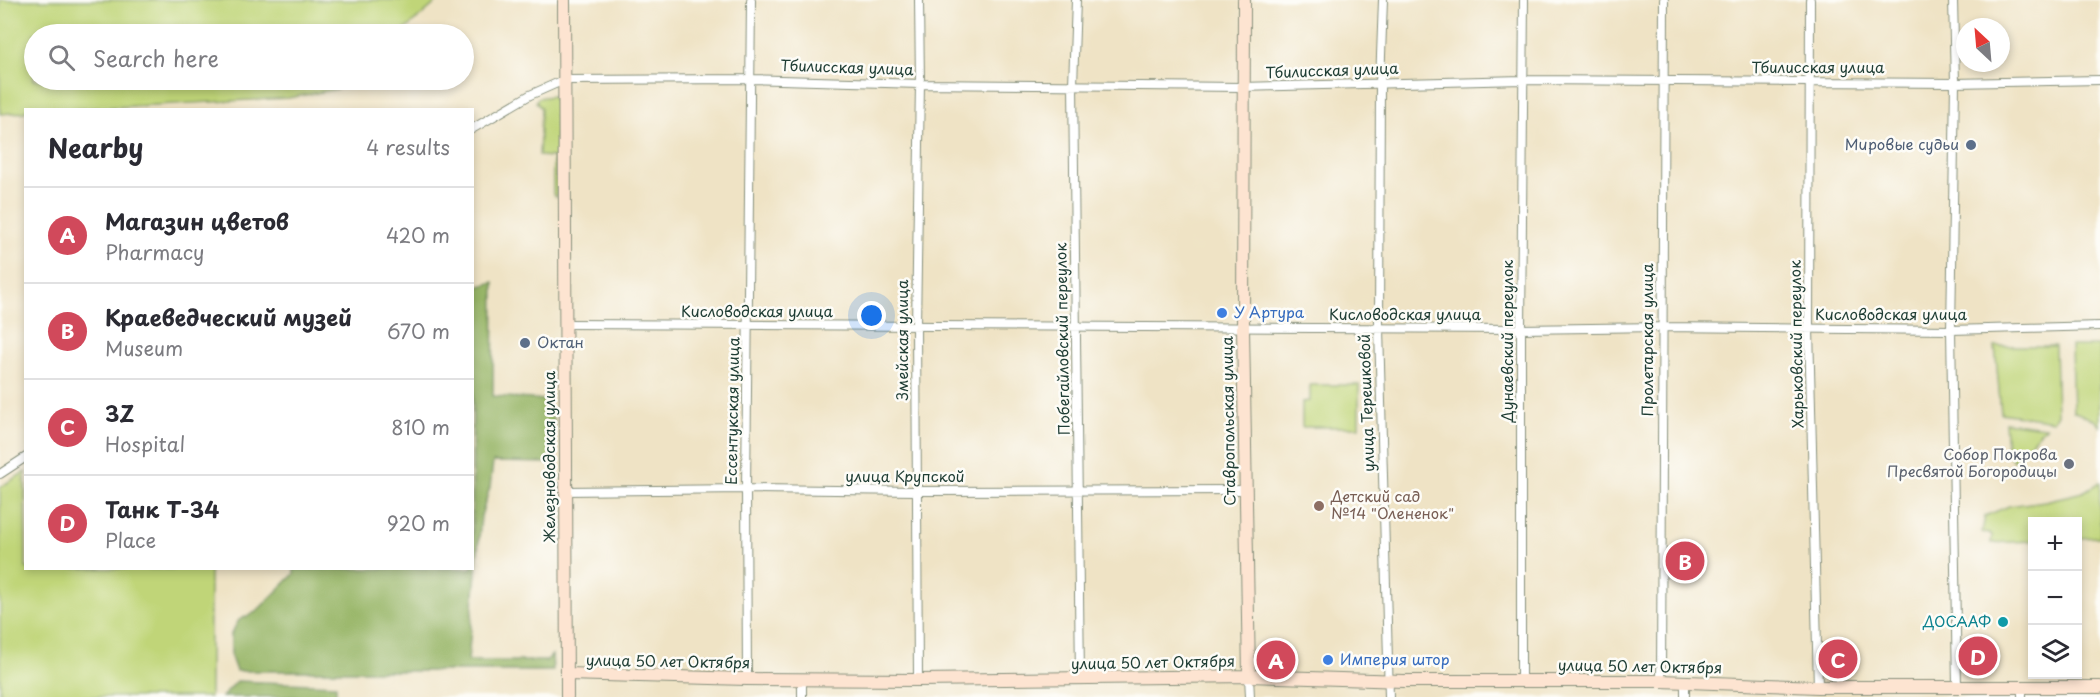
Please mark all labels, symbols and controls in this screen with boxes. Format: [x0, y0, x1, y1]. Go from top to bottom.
north arrow [1956, 18, 2010, 72]
search box [24, 24, 474, 90]
icon: search [45, 41, 78, 74]
text: Search here [93, 41, 219, 74]
street label: Тбилисская улица [780, 53, 915, 80]
street label: Тбилисская улица [1751, 55, 1885, 78]
street label: Тбилисская улица [1265, 56, 1399, 83]
text: Nearby [48, 128, 143, 167]
text: 4 results [366, 132, 450, 162]
place label: Мировые судьи [1845, 132, 1959, 155]
marker: Мировые судьи [1964, 138, 1978, 152]
text: Магазин цветов [105, 204, 289, 237]
text: A [60, 220, 75, 250]
text: 420 m [386, 220, 450, 250]
text: Pharmacy [105, 237, 205, 267]
street label: Побегайловский переулок [1048, 243, 1075, 435]
street label: Дунаевский переулок [1495, 260, 1518, 423]
street label: Харьковский переулок [1783, 260, 1808, 428]
street label: Пролетарская улица [1635, 263, 1658, 417]
street label: Змейская улица [890, 279, 913, 400]
street label: Кисловодская улица [681, 299, 833, 322]
text: Краеведческий музей [105, 300, 352, 333]
place label: У Артура [1234, 300, 1305, 323]
your location [857, 301, 886, 330]
street label: Кисловодская улица [1329, 302, 1481, 325]
street label: Кисловодская улица [1815, 302, 1967, 325]
marker: У Артура [1215, 306, 1229, 320]
text: B [61, 316, 74, 346]
text: 670 m [387, 316, 450, 346]
place label: Октан [537, 330, 584, 353]
text: Museum [105, 333, 183, 363]
street label: улица Терешковой [1352, 334, 1379, 472]
street label: Ставропольская улица [1215, 335, 1240, 506]
marker: Октан [518, 336, 532, 350]
street label: Ессентукская улица [719, 336, 744, 485]
street label: Железноводская улица [537, 370, 560, 543]
text: 3Z [105, 396, 134, 429]
text: C [60, 412, 75, 442]
text: 810 m [391, 412, 450, 442]
text: Hospital [105, 429, 185, 459]
place label: Собор Покрова Пресвятой Богородицы [1887, 442, 2058, 482]
marker: Собор Покрова Пресвятой Богородицы [2062, 457, 2076, 471]
street label: улица Крупской [845, 464, 965, 487]
place label: Детский сад №14 "Олененок" [1330, 484, 1454, 524]
text: Танк Т-34 [105, 492, 219, 525]
marker: Детский сад №14 "Олененок" [1312, 499, 1326, 513]
text: D [60, 508, 75, 538]
text: 920 m [387, 508, 450, 538]
map controls [2028, 517, 2082, 679]
button: + [2028, 517, 2082, 571]
text: Place [105, 525, 156, 555]
pin: B [1666, 538, 1704, 584]
button: − [2028, 571, 2082, 625]
place label: ДОСААФ [1922, 609, 1991, 632]
marker: ДОСААФ [1996, 615, 2010, 629]
button: layers [2028, 625, 2082, 679]
pin: D [1958, 634, 1998, 678]
pin: C [1818, 636, 1858, 682]
pin: A [1256, 638, 1296, 682]
place label: Империя штор [1340, 647, 1450, 670]
street label: улица 50 лет Октября [586, 648, 750, 673]
street label: улица 50 лет Октября [1071, 649, 1235, 674]
marker: Империя штор [1321, 653, 1335, 667]
street label: улица 50 лет Октября [1558, 653, 1722, 678]

